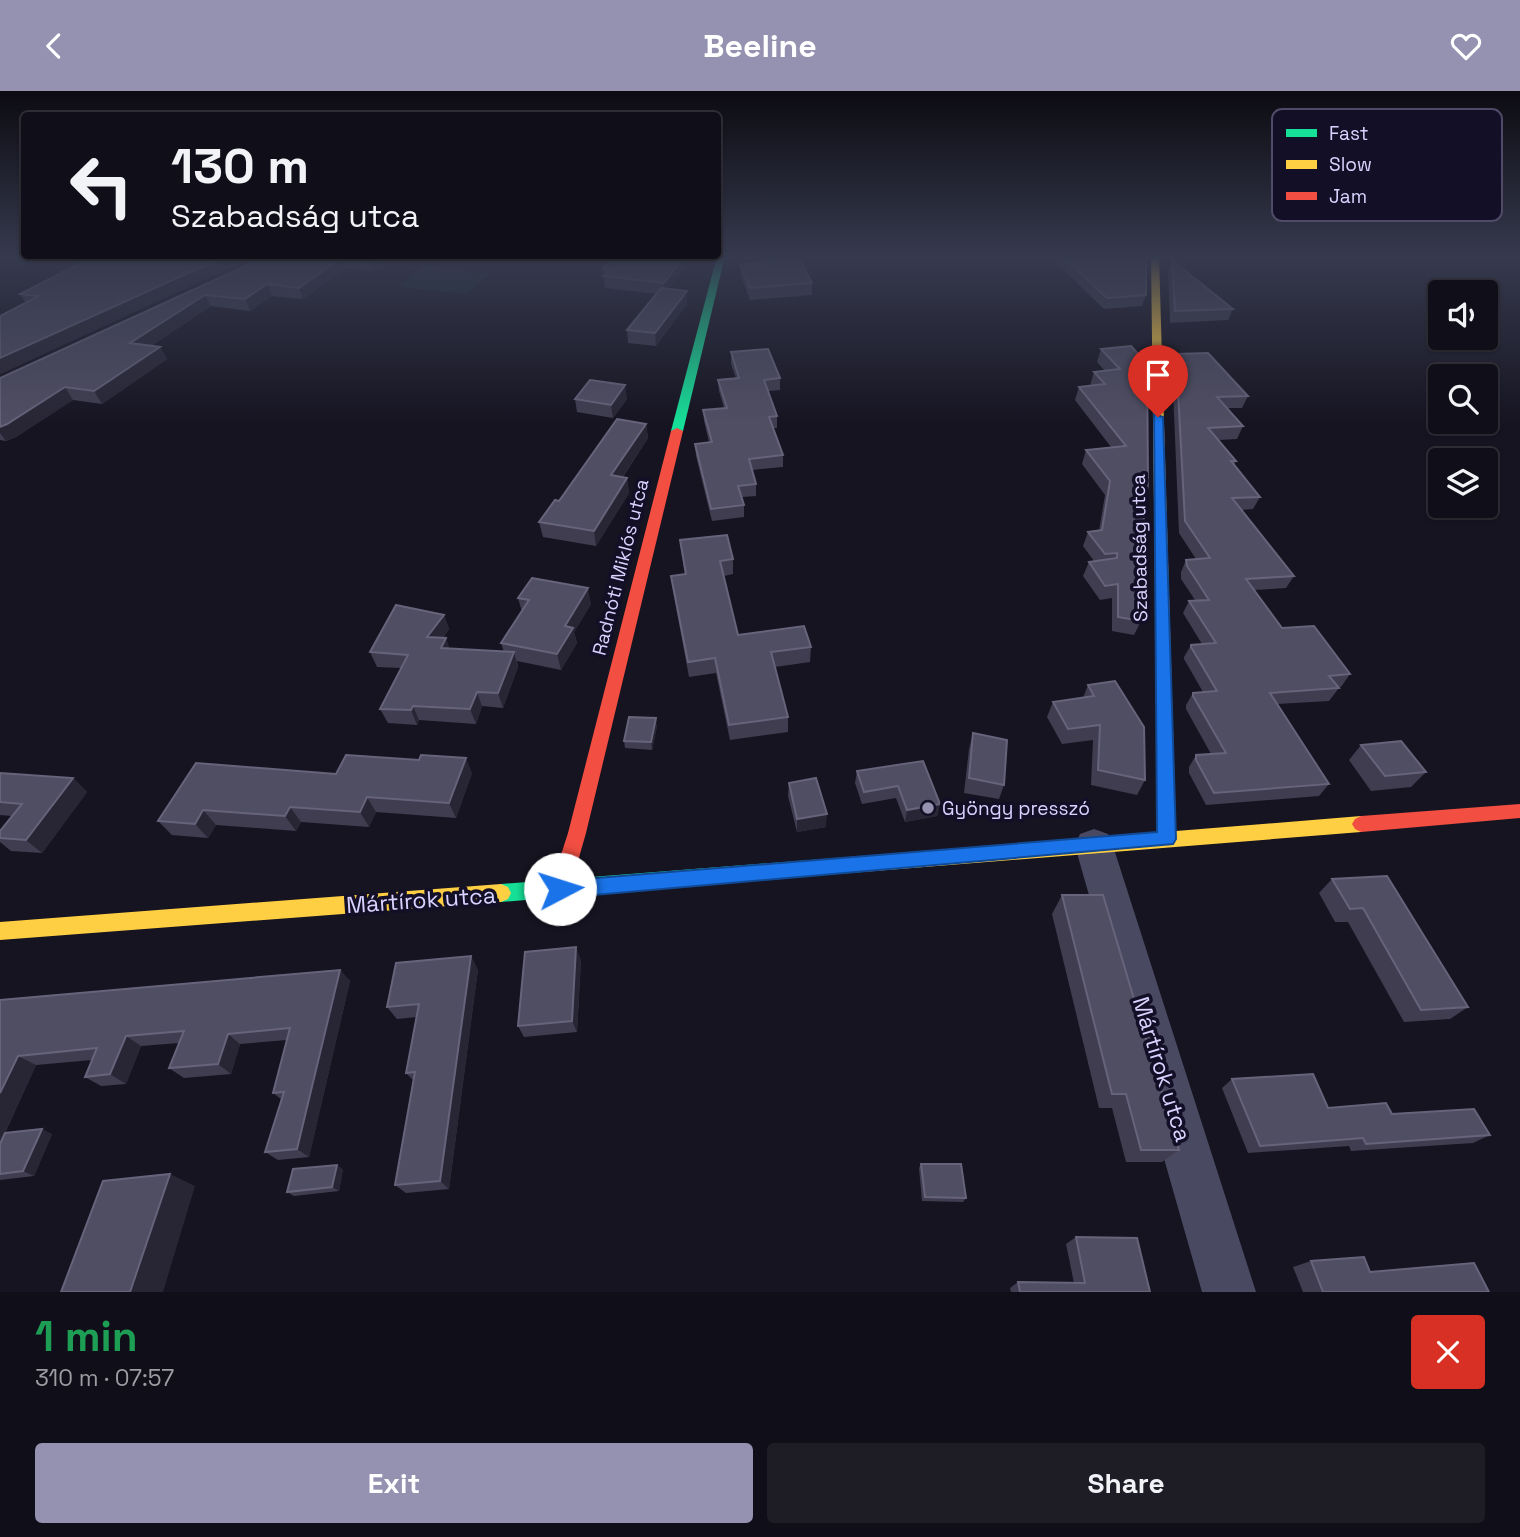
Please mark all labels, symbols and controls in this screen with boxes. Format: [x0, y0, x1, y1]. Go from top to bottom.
text: Beeline [703, 26, 817, 66]
icon: back [35, 27, 73, 65]
icon: heart [1447, 27, 1485, 65]
legend [1272, 109, 1502, 221]
text: Fast [1329, 121, 1369, 146]
text: 130 m [171, 135, 309, 197]
icon: left [56, 140, 147, 231]
text: Slow [1329, 152, 1372, 177]
text: Jam [1329, 184, 1367, 209]
text: Szabadság utca [171, 196, 420, 236]
map controls [1428, 280, 1498, 518]
button: sound [1428, 280, 1498, 350]
pin [1128, 345, 1188, 417]
icon: arrive [1139, 356, 1177, 394]
button: search [1428, 364, 1498, 434]
button: layers [1428, 448, 1498, 518]
street label: Szabadság utca [1126, 474, 1153, 622]
street label: Radnóti Miklós utca [586, 476, 655, 658]
place label: Gyöngy presszó [942, 796, 1090, 821]
marker: Gyöngy presszó [920, 800, 936, 816]
position arrow [523, 852, 597, 926]
street label: Mártírok utca [345, 880, 497, 920]
street label: Mártírok utca [1126, 993, 1198, 1145]
text: 1 min [35, 1310, 138, 1363]
button: close [1411, 1315, 1485, 1389]
text: 310 m · 07:57 [35, 1363, 174, 1393]
button: Exit [35, 1443, 753, 1523]
button: Share [767, 1443, 1485, 1523]

